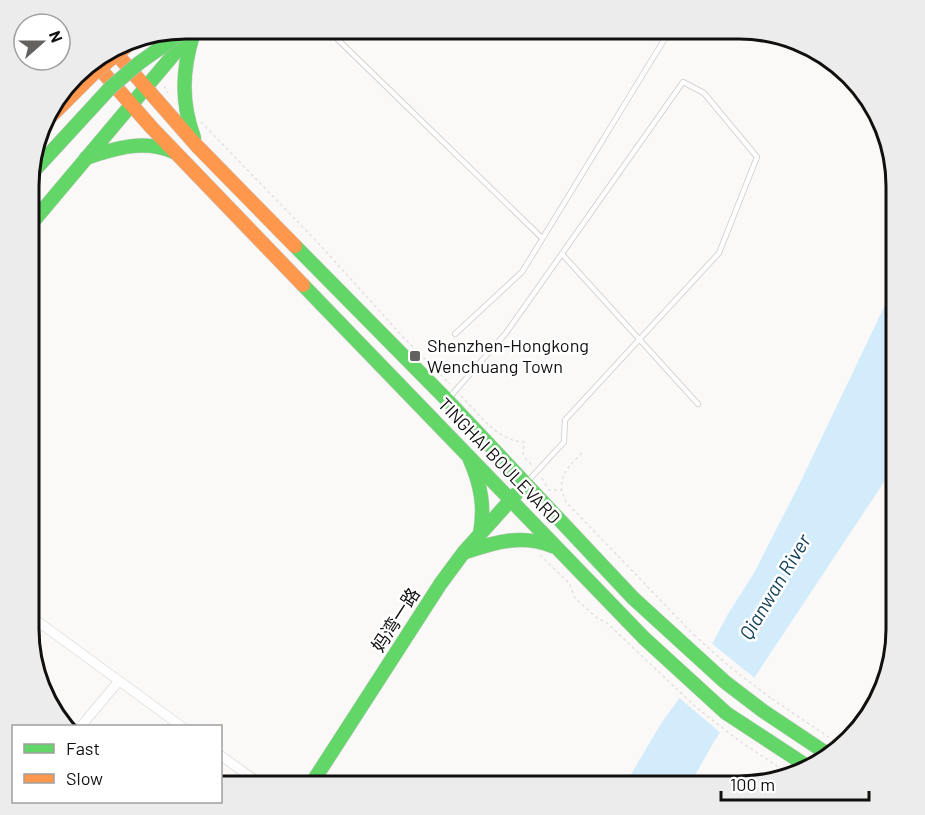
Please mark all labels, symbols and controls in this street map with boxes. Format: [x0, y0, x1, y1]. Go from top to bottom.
north arrow [12, 12, 72, 72]
text: N [46, 28, 67, 45]
place label: Shenzhen-Hongkong Wenchuang Town [427, 334, 589, 377]
marker: Shenzhen-Hongkong Wenchuang Town [408, 349, 422, 363]
street label: TINGHAI BOULEVARD [434, 393, 566, 528]
water label: Qianwan River [733, 529, 815, 643]
street label: 妈湾一路 [366, 583, 424, 656]
legend [12, 725, 222, 803]
text: Fast [66, 737, 100, 759]
scale bar [721, 764, 870, 802]
text: Slow [66, 767, 103, 789]
text: 100 m [730, 773, 775, 795]

